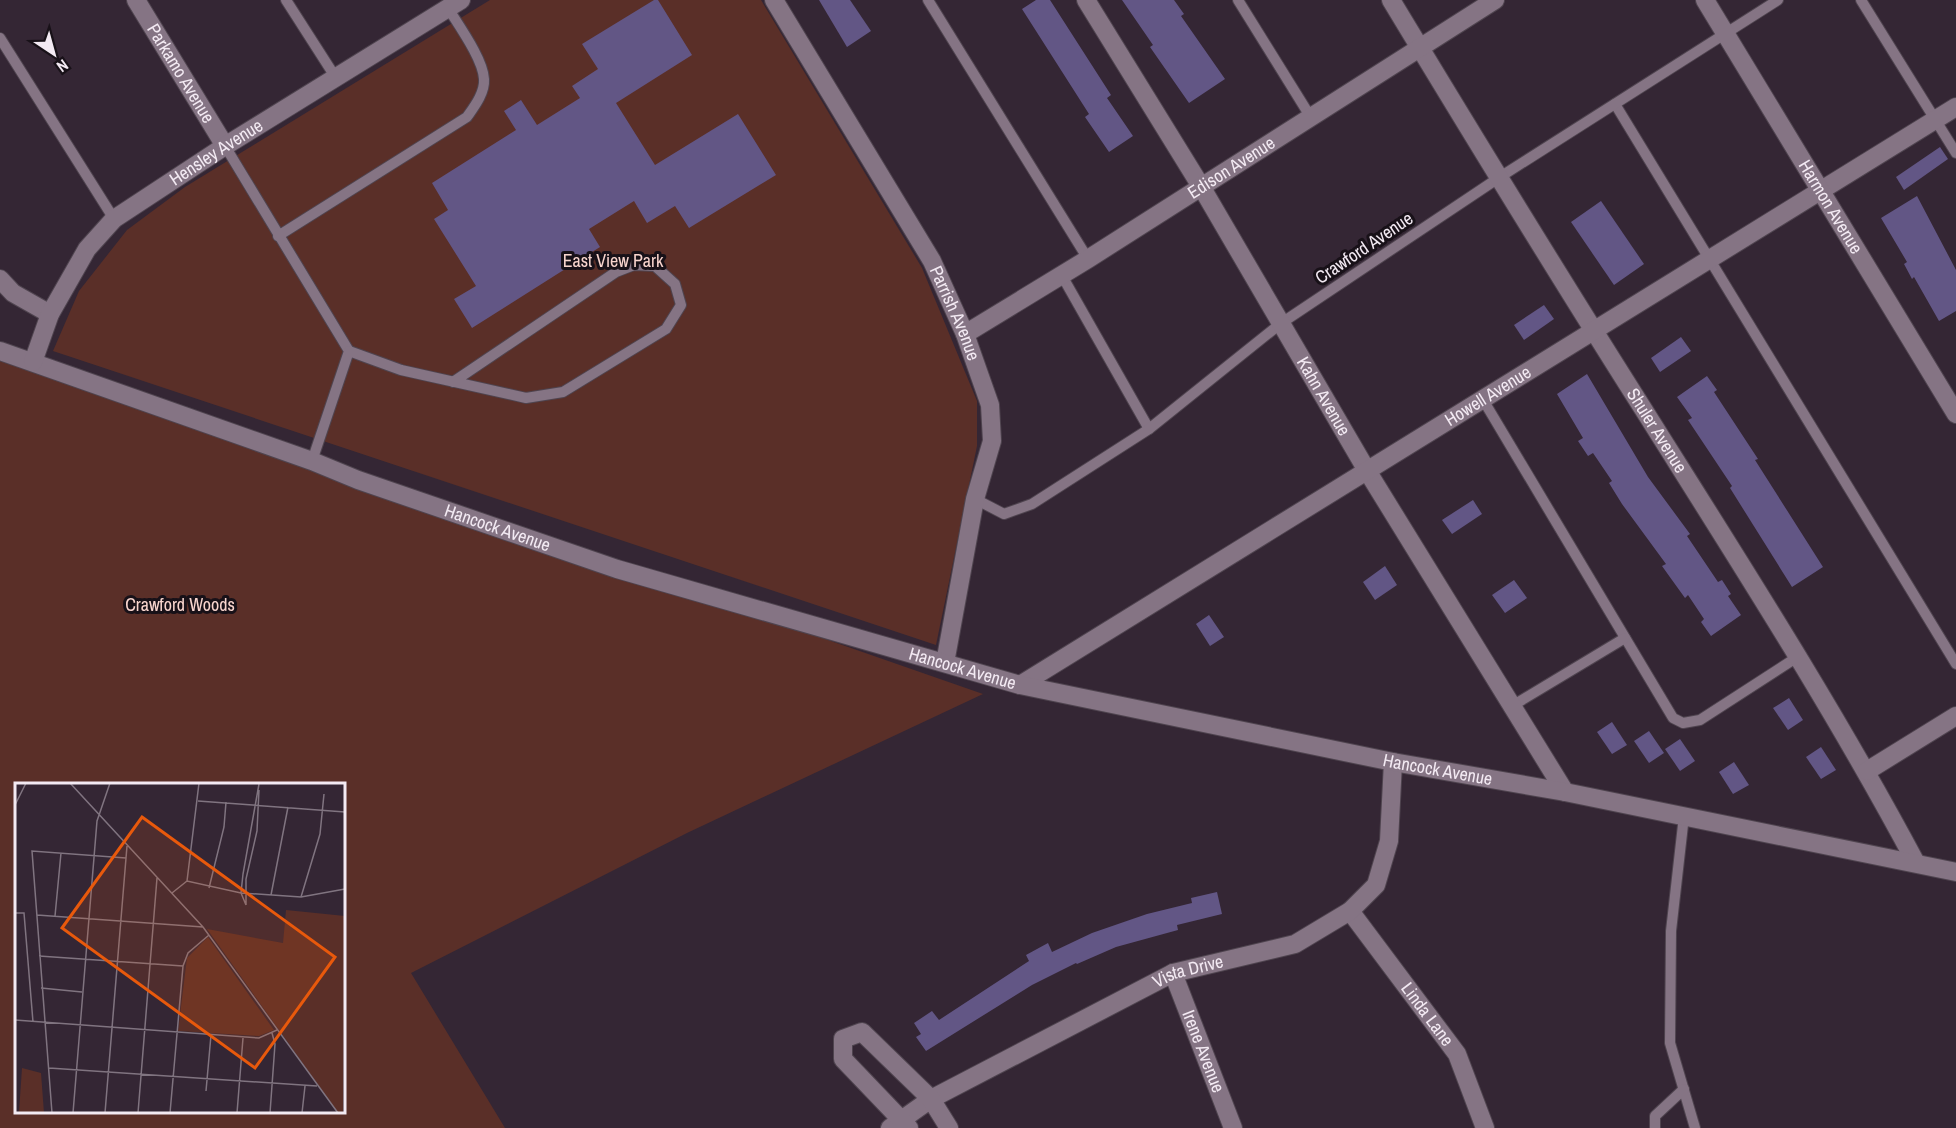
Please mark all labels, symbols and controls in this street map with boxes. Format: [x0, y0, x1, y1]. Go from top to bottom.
street label: Parkamo Avenue [141, 19, 221, 128]
north arrow [24, 24, 84, 84]
text: N [53, 54, 73, 78]
street label: Hensley Avenue [164, 113, 267, 191]
street label: Edison Avenue [1183, 130, 1280, 205]
street label: Harmon Avenue [1793, 155, 1869, 258]
street label: Crawford Avenue [1310, 206, 1418, 290]
park label: East View Park [563, 248, 664, 273]
street label: Parrish Avenue [924, 262, 986, 364]
street label: Kahn Avenue [1291, 352, 1357, 440]
street label: Howell Avenue [1440, 359, 1536, 432]
street label: Shuler Avenue [1621, 383, 1693, 478]
street label: Hancock Avenue [441, 498, 554, 557]
park label: Crawford Woods [125, 592, 235, 617]
street label: Hancock Avenue [906, 641, 1019, 695]
street label: Hancock Avenue [1381, 747, 1494, 791]
inset map [15, 783, 345, 1113]
street label: Vista Drive [1148, 948, 1226, 994]
street label: Linda Lane [1396, 977, 1460, 1051]
street label: Irene Avenue [1176, 1006, 1231, 1096]

